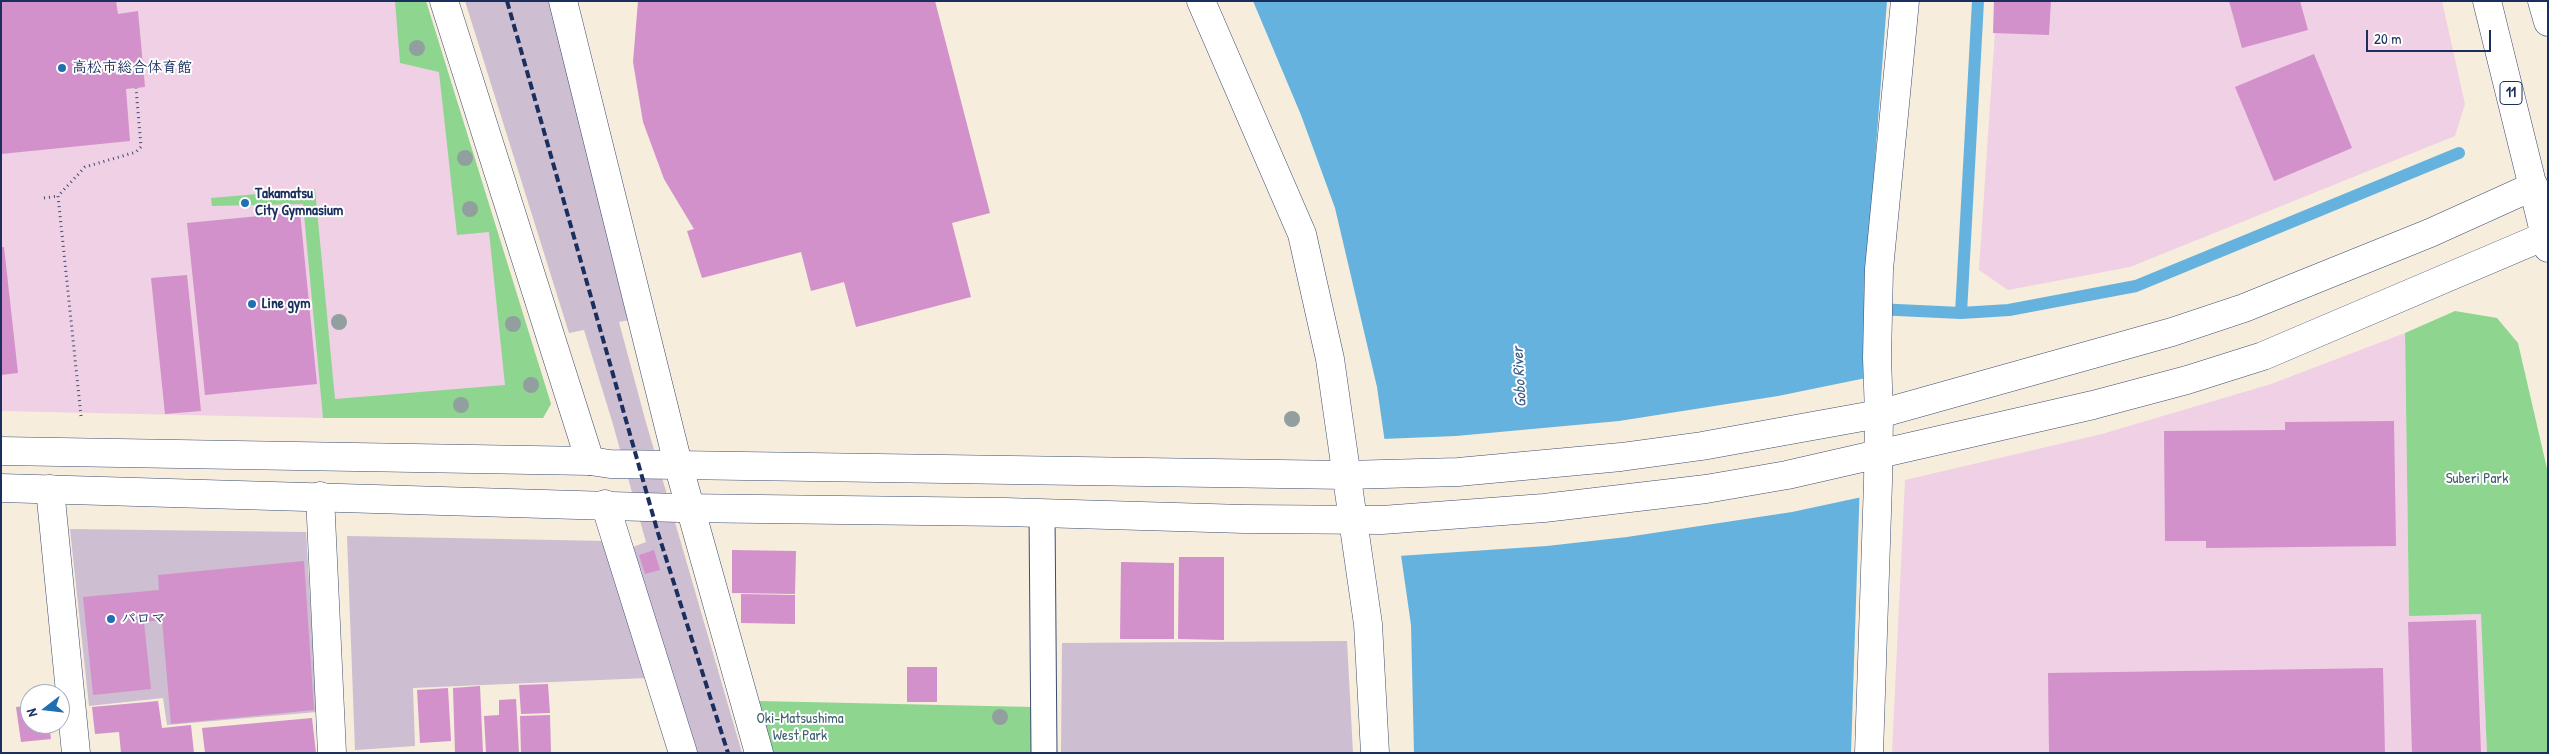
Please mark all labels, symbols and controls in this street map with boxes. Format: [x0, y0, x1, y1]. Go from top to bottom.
scale bar [2369, 20, 2494, 52]
text: 20 m [2374, 28, 2401, 49]
place label: 高松市総合体育館 [72, 59, 192, 77]
marker: 高松市総合体育館 [56, 62, 68, 74]
road number: 11 [2500, 82, 2522, 105]
place label: Takamatsu City Gymnasium [255, 185, 343, 220]
marker: Takamatsu City Gymnasium [239, 197, 251, 209]
place label: Line gym [262, 295, 310, 313]
marker: Line gym [246, 298, 258, 310]
water label: Gobo River [1509, 346, 1531, 408]
park label: Suberi Park [2446, 470, 2508, 488]
place label: パロマ [121, 610, 166, 628]
marker: パロマ [105, 613, 117, 625]
north arrow [20, 684, 70, 734]
text: N [21, 707, 41, 719]
park label: Oki-Matsushima West Park [756, 710, 844, 745]

